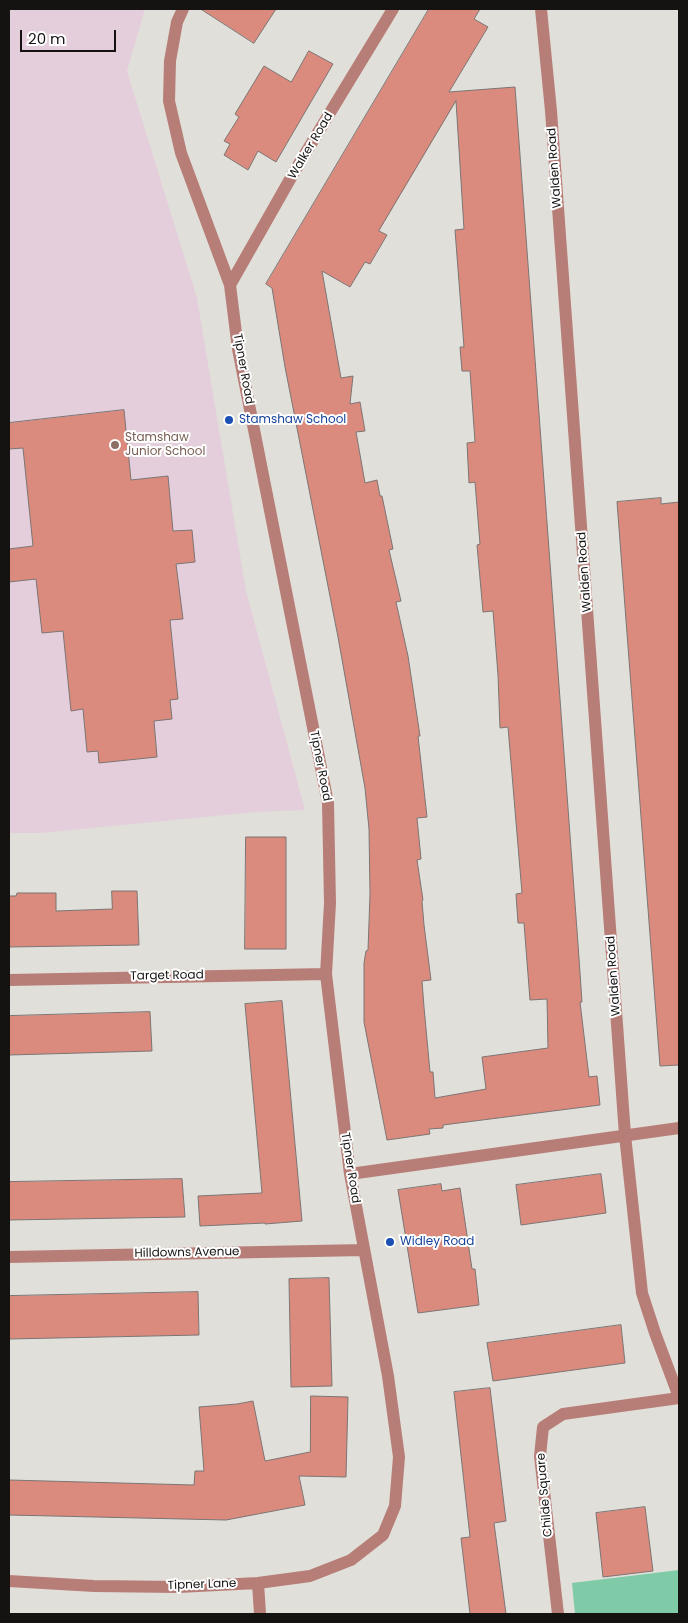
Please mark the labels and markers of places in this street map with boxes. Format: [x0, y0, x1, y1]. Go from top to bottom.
place label: Stamshaw School [239, 413, 346, 427]
marker: Stamshaw School [223, 414, 235, 426]
place label: Stamshaw Junior School [125, 431, 205, 459]
marker: Stamshaw Junior School [109, 439, 121, 451]
place label: Widley Road [400, 1235, 474, 1249]
marker: Widley Road [384, 1236, 396, 1248]

